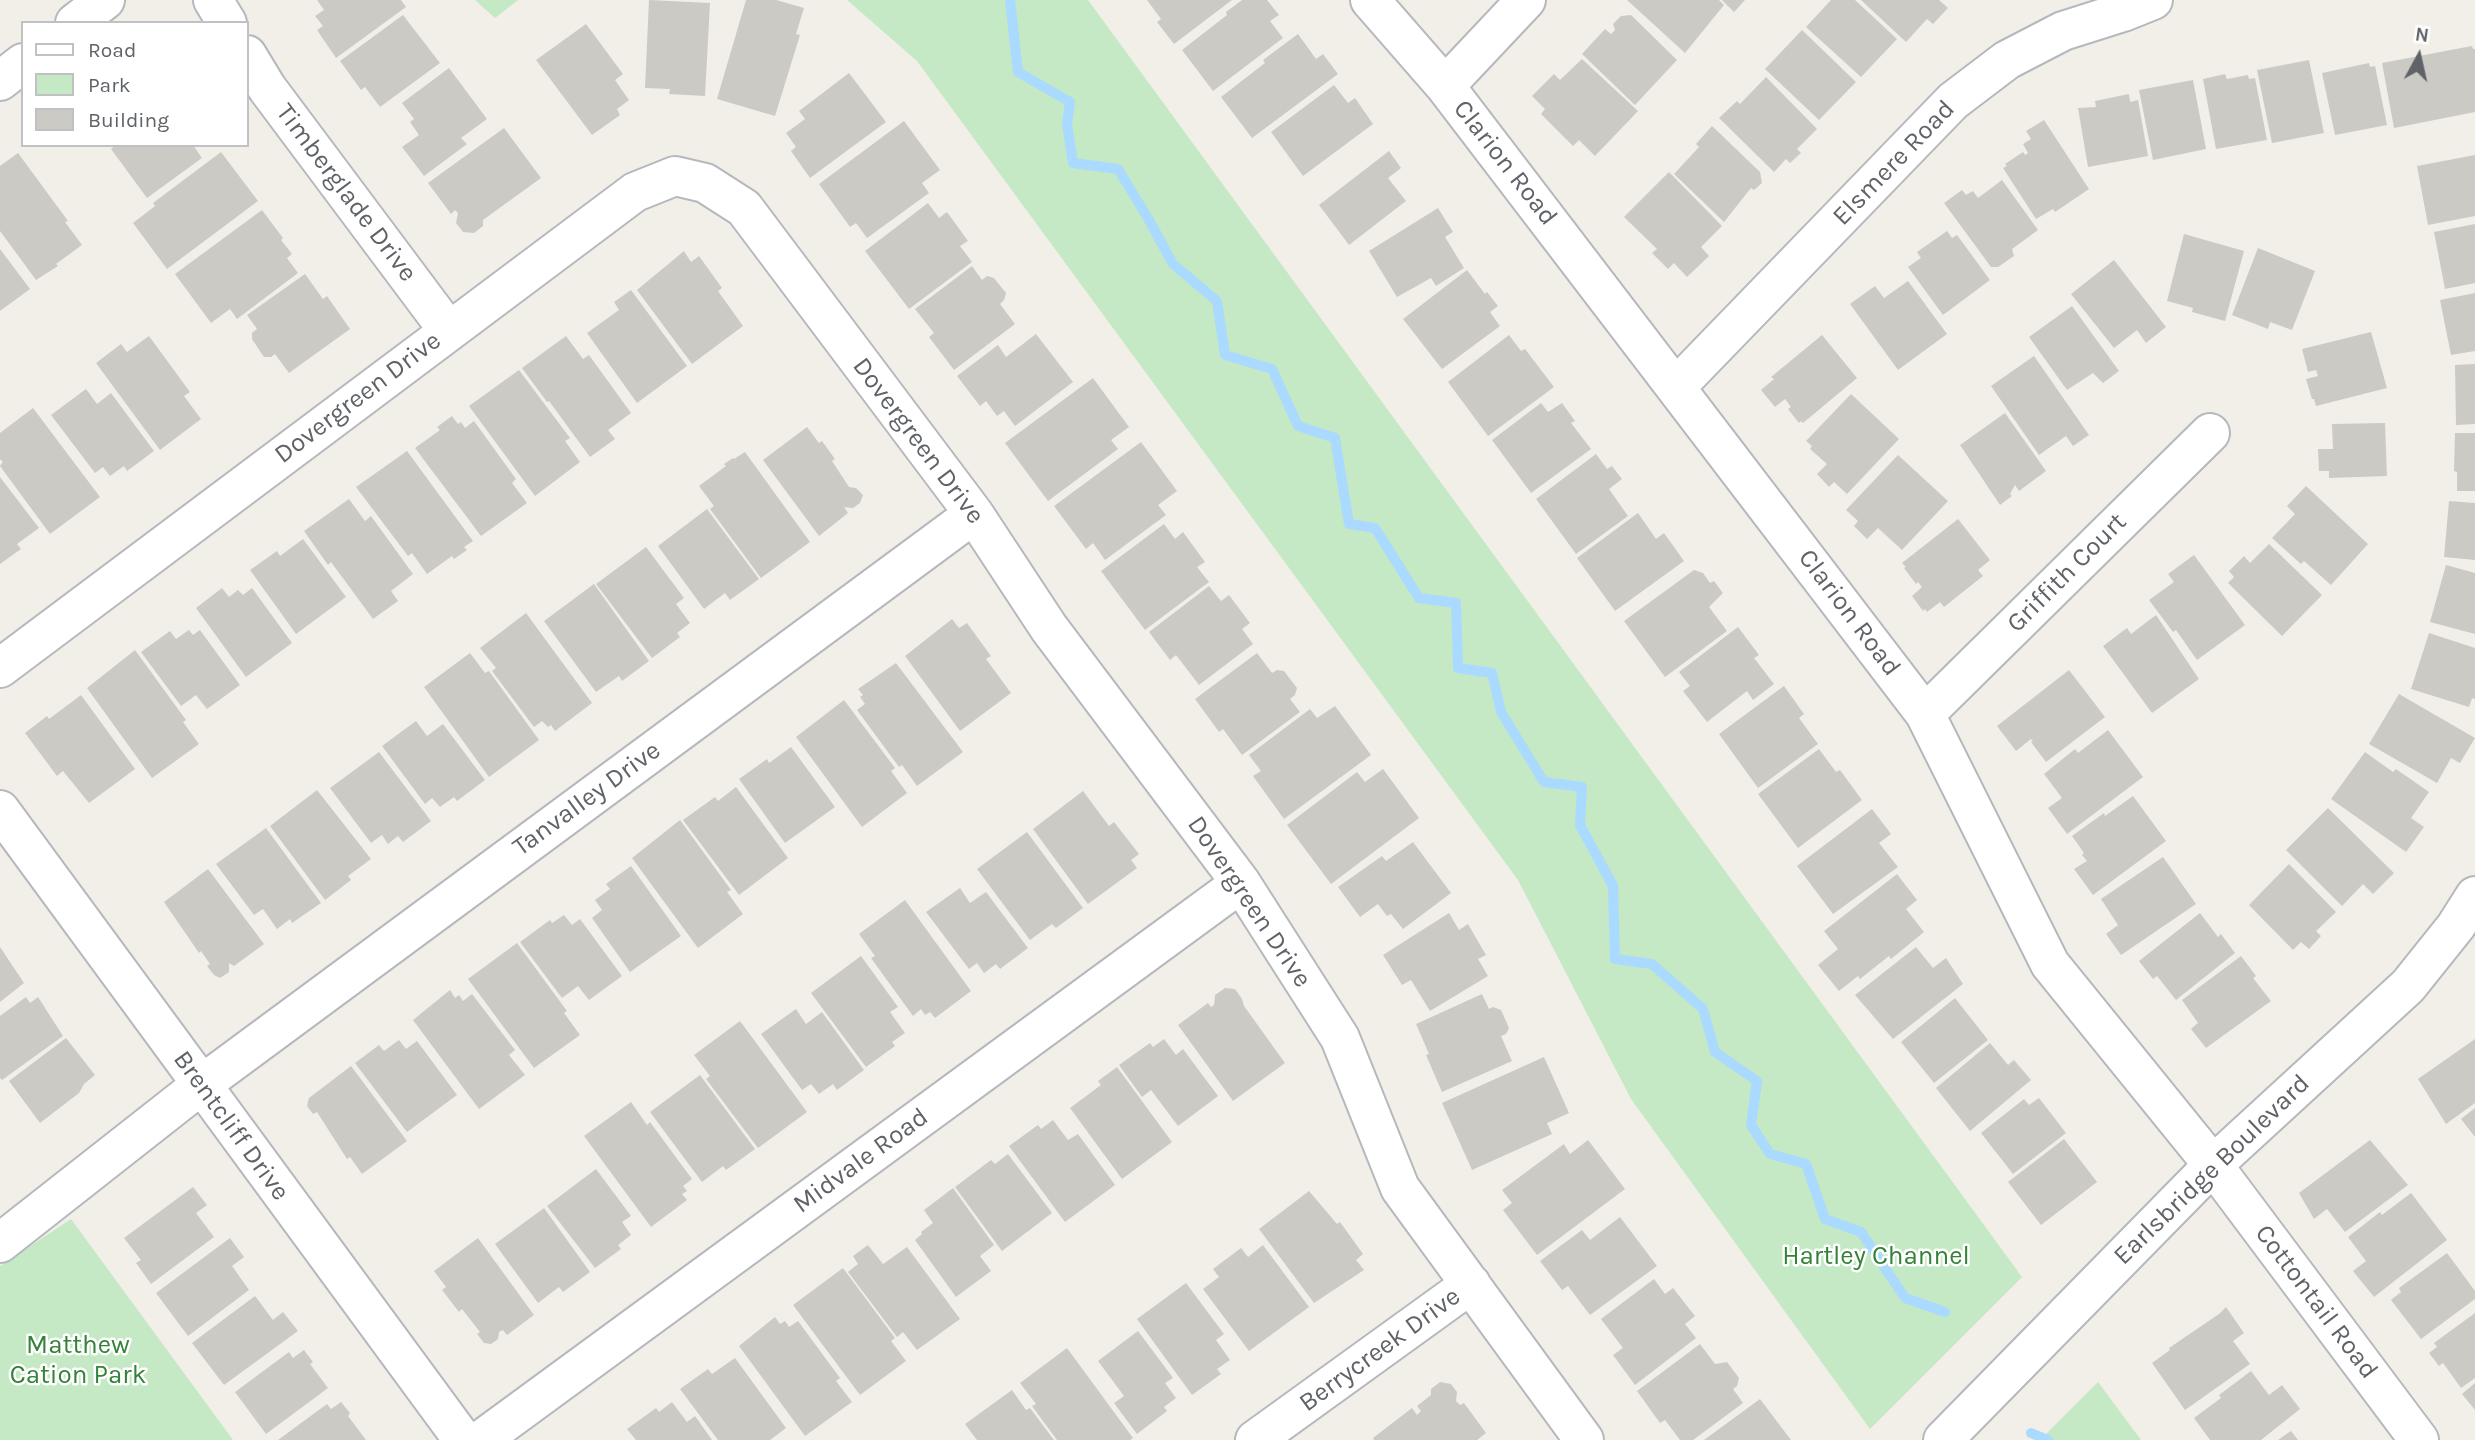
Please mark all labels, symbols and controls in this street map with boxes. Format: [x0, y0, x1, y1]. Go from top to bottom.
legend [21, 21, 248, 147]
north arrow [2384, 21, 2454, 91]
text: N [2414, 23, 2430, 47]
text: Road [88, 38, 136, 62]
text: Park [88, 73, 131, 97]
street label: Clarion Road [1446, 94, 1564, 232]
street label: Elsmere Road [1827, 94, 1961, 232]
street label: Timberglade Drive [269, 98, 423, 288]
text: Building [88, 108, 169, 132]
street label: Dovergreen Drive [269, 325, 447, 471]
street label: Dovergreen Drive [845, 352, 991, 530]
street label: Griffith Court [2001, 507, 2133, 639]
street label: Clarion Road [1791, 543, 1907, 683]
street label: Tanvalley Drive [507, 735, 667, 863]
street label: Dovergreen Drive [1180, 810, 1318, 994]
street label: Brentcliff Drive [166, 1045, 296, 1207]
street label: Earlsbridge Boulevard [2108, 1068, 2316, 1272]
street label: Midvale Road [787, 1102, 935, 1220]
street label: Cottontail Road [2248, 1219, 2384, 1385]
park label: Hartley Channel [1782, 1241, 1970, 1273]
street label: Berrycreek Drive [1293, 1281, 1467, 1419]
park label: Matthew Cation Park [10, 1330, 146, 1392]

